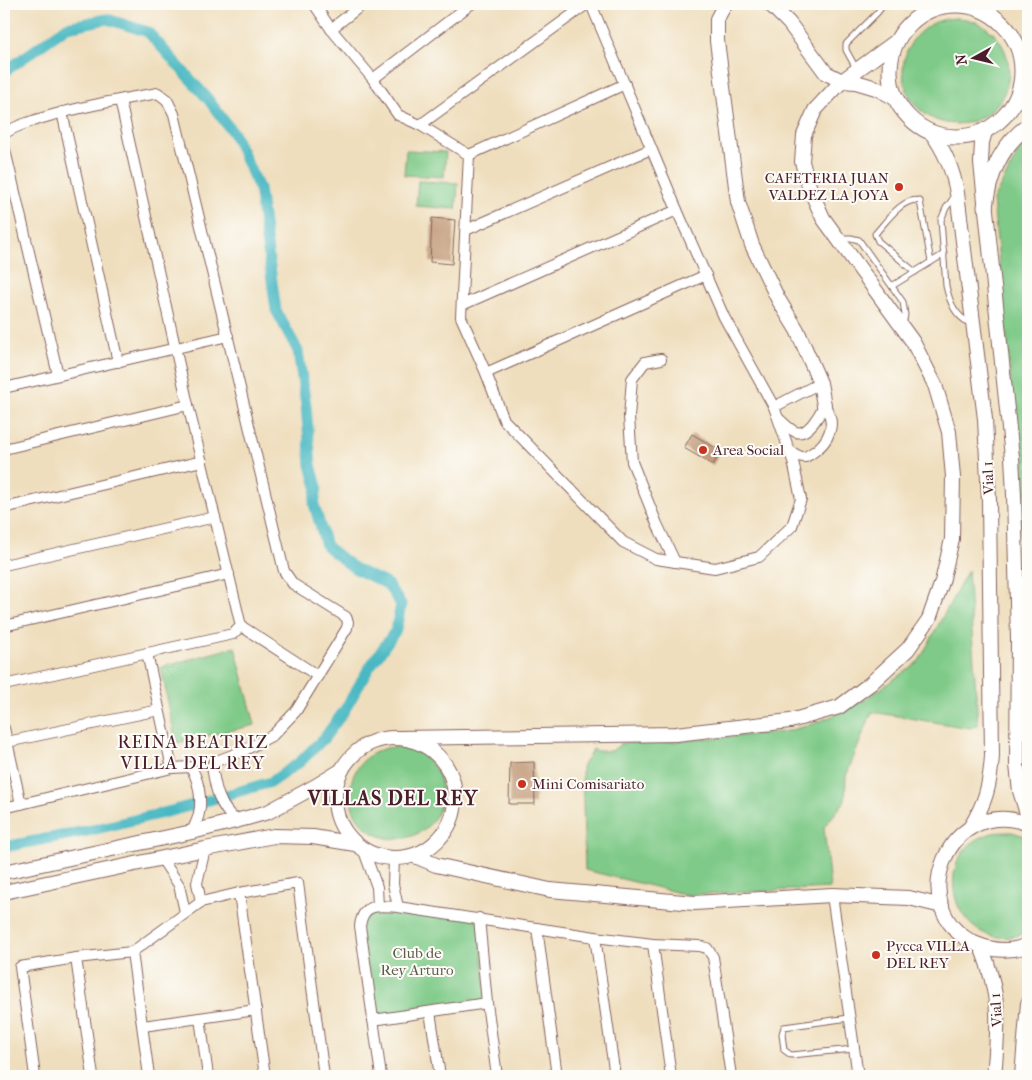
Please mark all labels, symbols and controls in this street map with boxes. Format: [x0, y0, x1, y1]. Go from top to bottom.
north arrow [950, 32, 1000, 82]
text: N [952, 53, 971, 66]
place label: CAFETERIA JUAN VALDEZ LA JOYA [765, 169, 890, 204]
marker: CAFETERIA JUAN VALDEZ LA JOYA [893, 181, 905, 193]
place label: Area Social [712, 441, 784, 459]
marker: Area Social [697, 444, 709, 456]
street label: Vial 1 [978, 461, 998, 496]
district label: REINA BEATRIZ VILLA DEL REY [117, 732, 269, 774]
place label: Mini Comisariato [532, 775, 645, 793]
marker: Mini Comisariato [516, 778, 528, 790]
district label: VILLAS DEL REY [307, 787, 479, 810]
place label: Pycca VILLA DEL REY [886, 937, 970, 972]
park label: Club de Rey Arturo [380, 944, 454, 979]
marker: Pycca VILLA DEL REY [870, 949, 882, 961]
street label: Vial 1 [986, 992, 1006, 1028]

